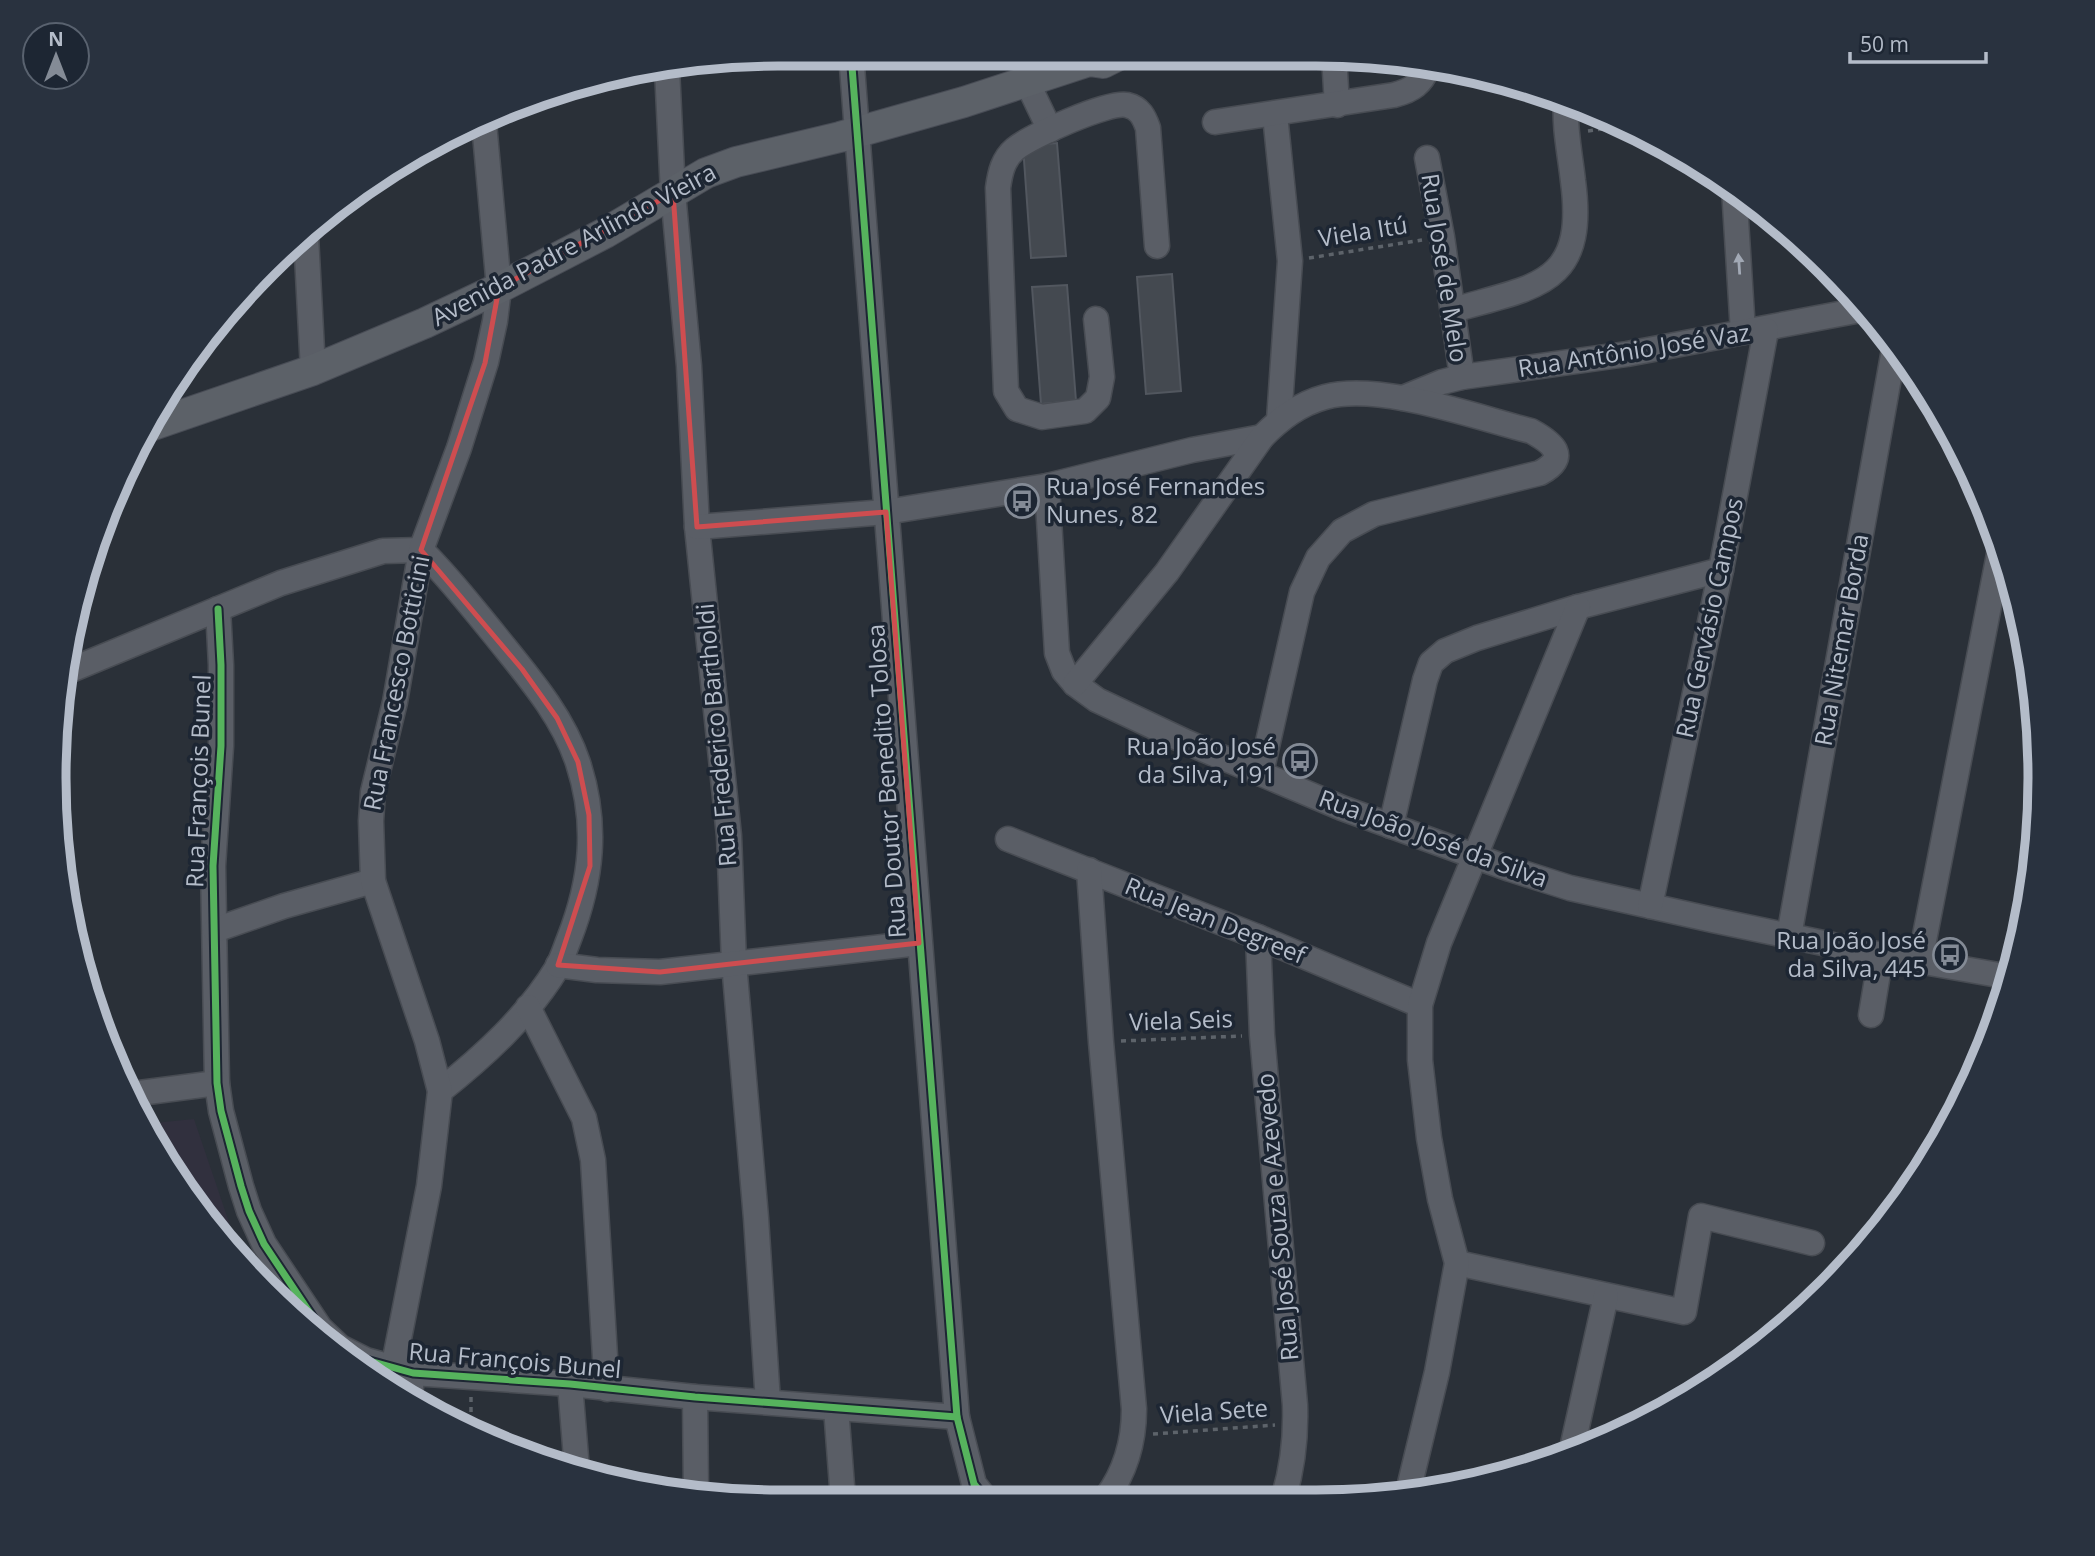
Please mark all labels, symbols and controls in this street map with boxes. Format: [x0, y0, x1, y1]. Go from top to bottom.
north arrow [21, 21, 91, 91]
scale bar [1850, 21, 1986, 65]
text: N [48, 26, 64, 52]
text: 50 m [1860, 30, 1909, 58]
street label: Avenida Padre Arlindo Vieira [425, 154, 721, 333]
street label: Rua José de Melo [1414, 171, 1477, 365]
street label: Viela Itú [1316, 207, 1410, 254]
one-way arrow [1733, 252, 1744, 274]
street label: Rua Antônio José Vaz [1515, 315, 1752, 384]
place label: Rua José Fernandes Nunes, 82 [1046, 469, 1265, 530]
bus stop icon: Rua José Fernandes Nunes, 82 [1003, 482, 1041, 520]
street label: Rua Gervásio Campos [1667, 495, 1750, 741]
street label: Rua Nitemar Borda [1806, 531, 1875, 748]
street label: Rua Francesco Botticini [355, 552, 436, 813]
street label: Rua Frederico Bartholdi [688, 602, 743, 868]
street label: Rua Doutor Benedito Tolosa [858, 623, 913, 939]
street label: Rua François Bunel [177, 674, 218, 888]
place label: Rua João José da Silva, 191 [1126, 729, 1276, 790]
bus stop icon: Rua João José da Silva, 191 [1281, 742, 1319, 780]
street label: Rua João José da Silva [1315, 781, 1552, 894]
street label: Rua Jean Degreef [1120, 868, 1313, 972]
place label: Rua João José da Silva, 445 [1776, 923, 1926, 984]
bus stop icon: Rua João José da Silva, 445 [1931, 936, 1969, 974]
street label: Viela Seis [1129, 1001, 1233, 1038]
street label: Rua José Souza e Azevedo [1247, 1072, 1306, 1362]
street label: Rua François Bunel [407, 1334, 623, 1385]
street label: Viela Sete [1159, 1390, 1269, 1431]

